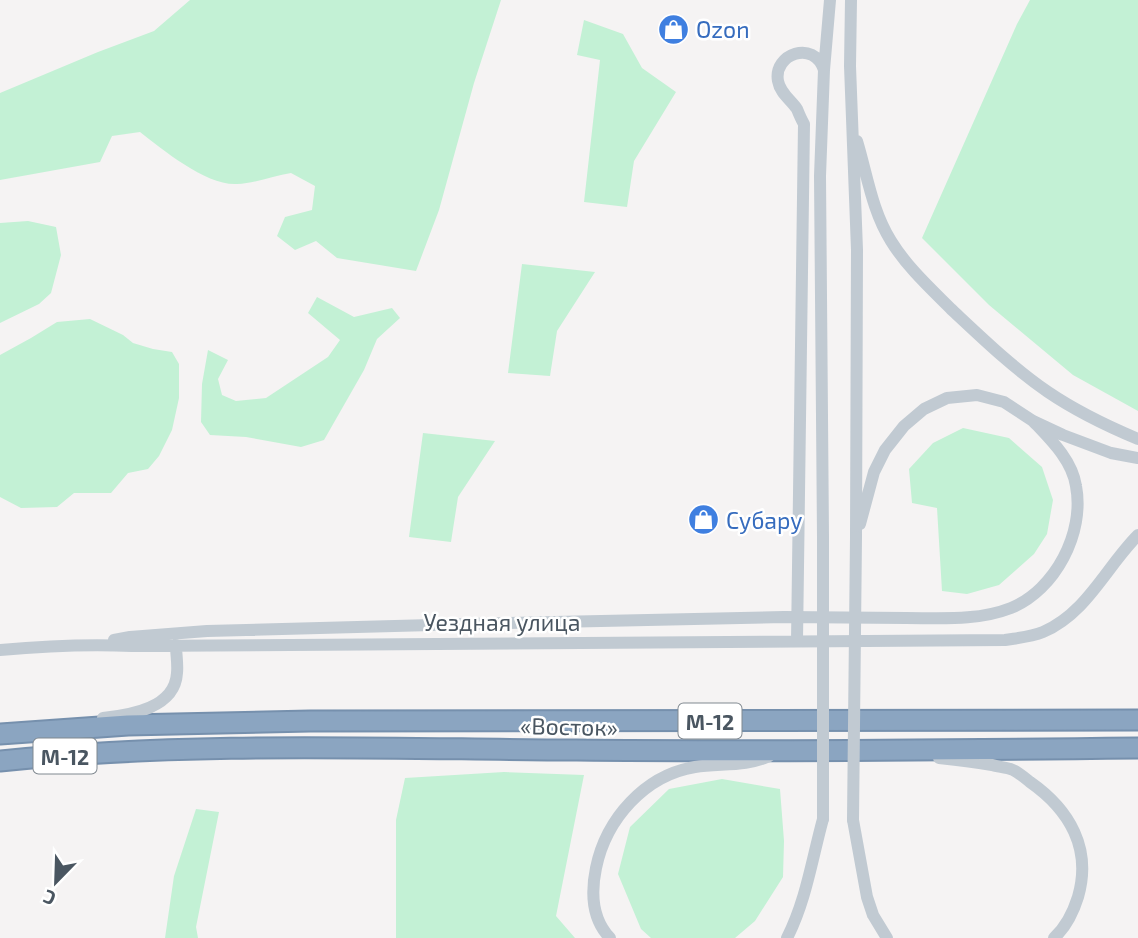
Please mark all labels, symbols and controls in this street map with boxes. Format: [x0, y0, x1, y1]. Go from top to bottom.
shop icon: Ozon [656, 12, 690, 46]
place label: Ozon [696, 15, 750, 43]
shop icon: Субару [686, 503, 720, 537]
place label: Субару [726, 506, 803, 535]
street label: Уездная улица [423, 608, 581, 637]
road number: М-12 [678, 704, 742, 738]
street label: «Восток» [520, 711, 618, 741]
road number: М-12 [34, 738, 96, 774]
north arrow [21, 847, 91, 917]
text: С [40, 885, 59, 911]

